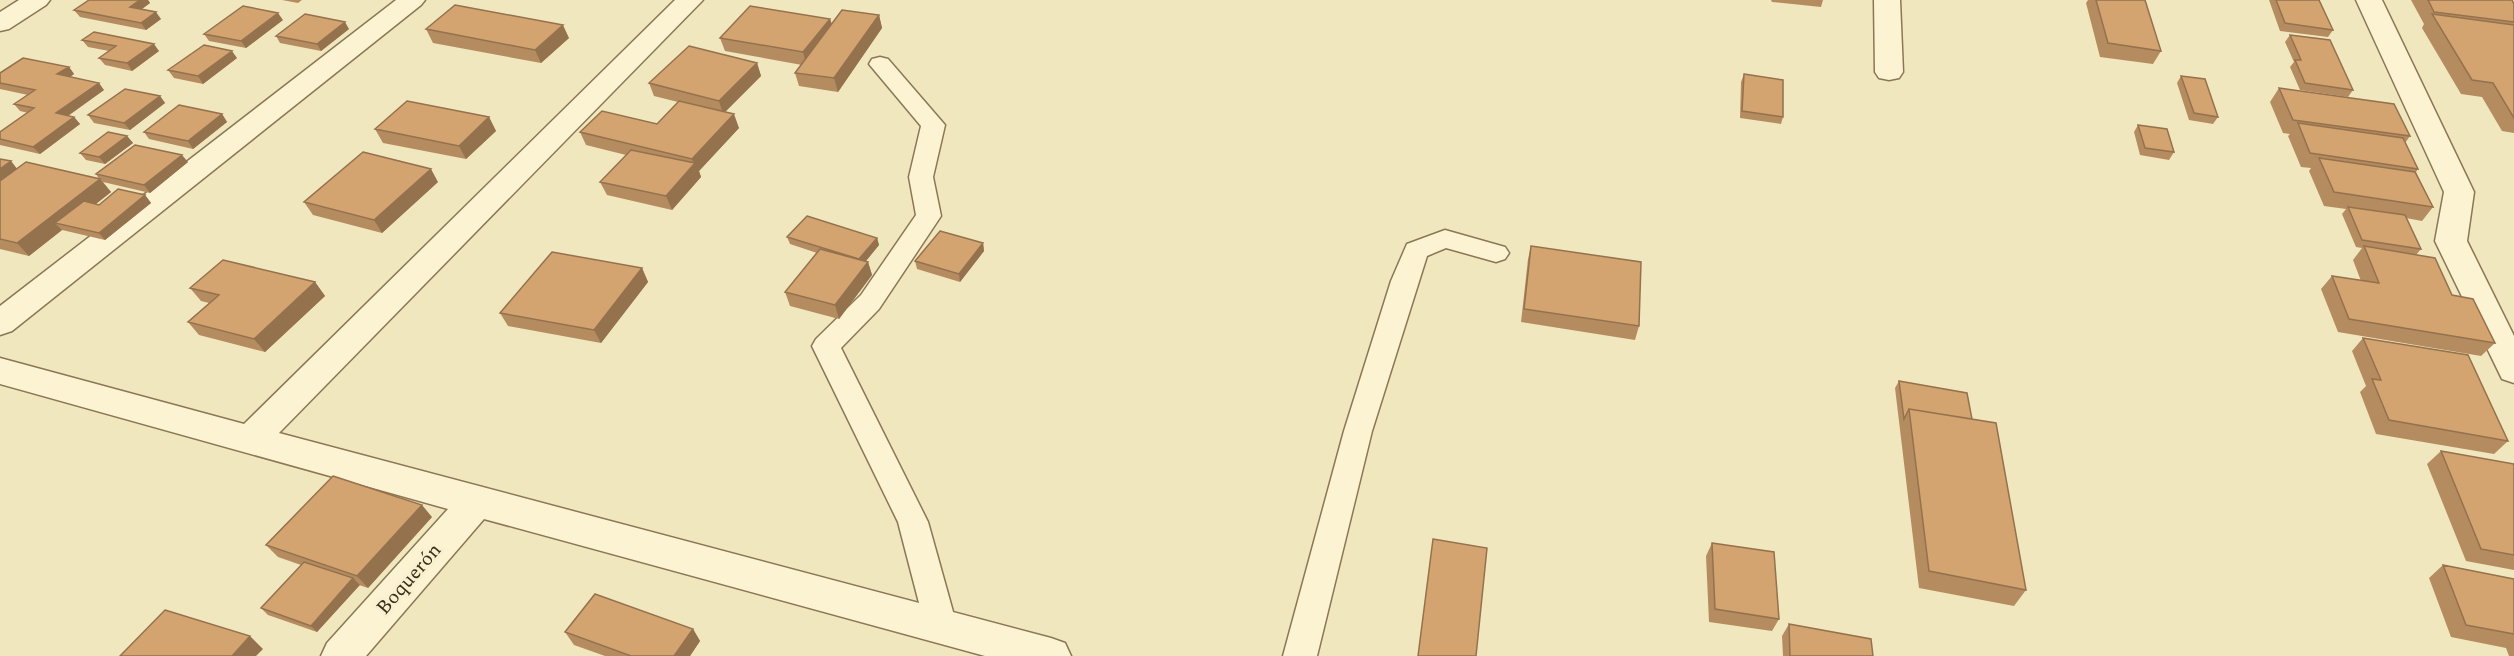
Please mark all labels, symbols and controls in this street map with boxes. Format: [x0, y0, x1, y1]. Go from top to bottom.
street label: Boquerón [369, 536, 449, 622]

